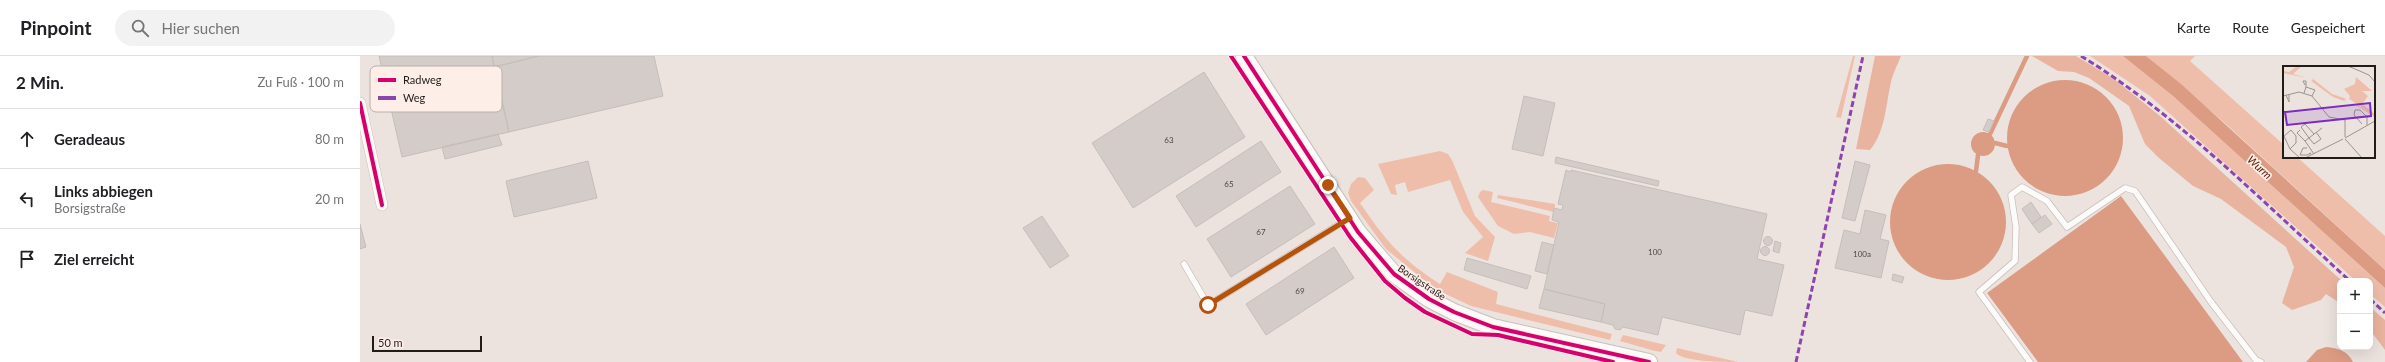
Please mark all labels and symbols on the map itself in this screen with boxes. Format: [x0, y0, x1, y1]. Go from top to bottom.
legend [370, 66, 502, 112]
inset map [2283, 66, 2375, 158]
text: Radweg [403, 73, 442, 86]
text: Weg [403, 91, 426, 104]
house number: 63 [1164, 135, 1174, 145]
water label: Wurm [2245, 153, 2275, 182]
route end [1319, 176, 1337, 194]
house number: 65 [1224, 179, 1234, 189]
house number: 67 [1256, 227, 1266, 237]
house number: 100 [1648, 247, 1662, 257]
house number: 100a [1853, 249, 1871, 259]
street label: Borsigstraße [1396, 262, 1448, 302]
house number: 69 [1295, 286, 1305, 296]
route start [1199, 296, 1217, 314]
scale bar [372, 334, 482, 353]

